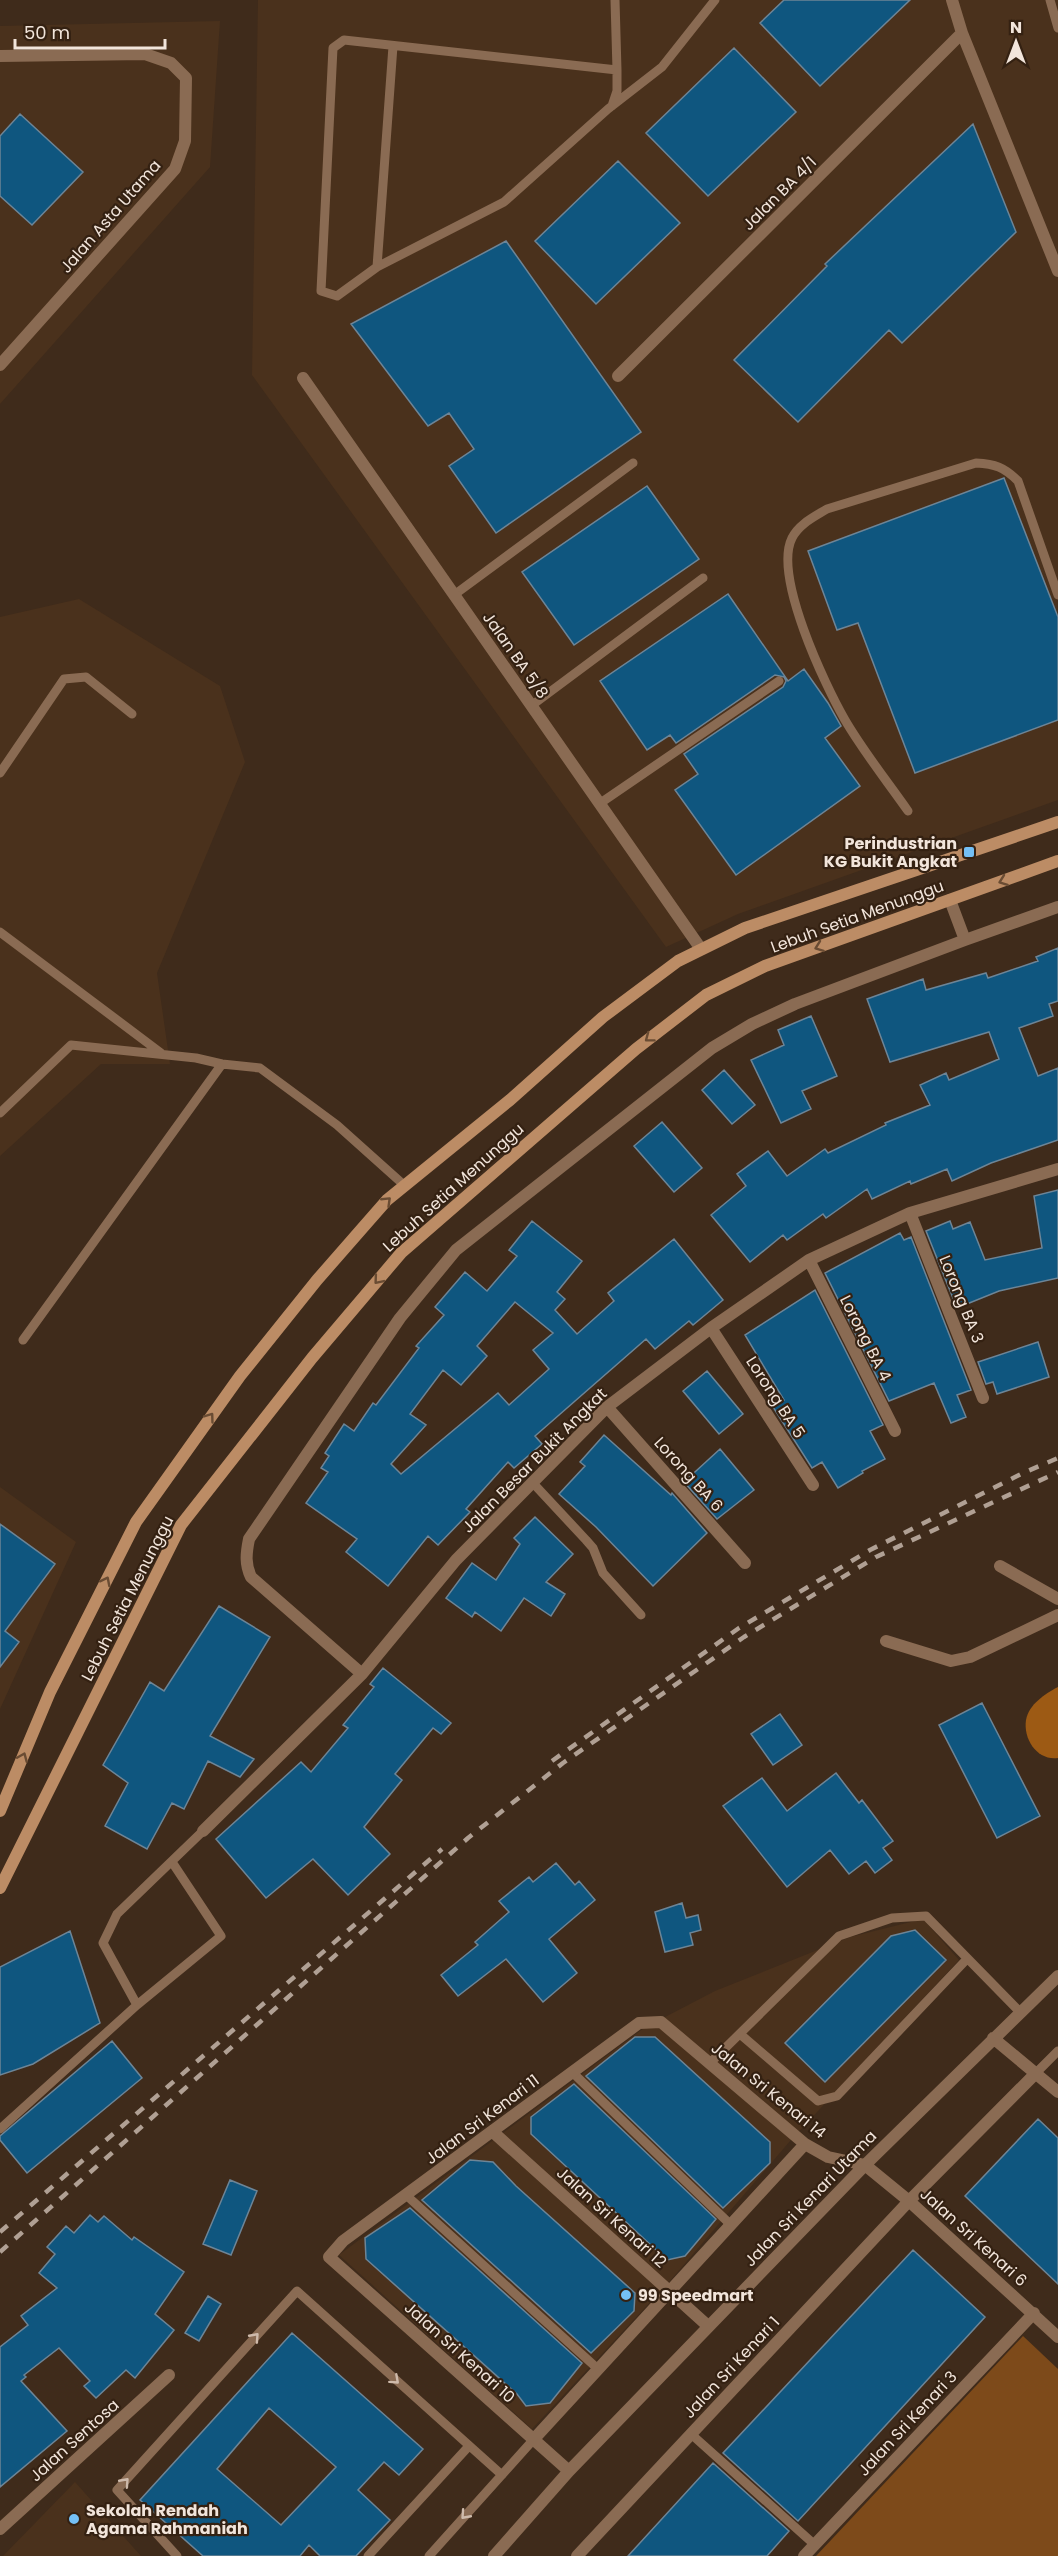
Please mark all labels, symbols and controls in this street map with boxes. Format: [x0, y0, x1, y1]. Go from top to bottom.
scale bar [15, 12, 165, 50]
north arrow [986, 12, 1046, 72]
text: N [1010, 16, 1022, 39]
text: 50 m [24, 20, 70, 45]
street label: Jalan BA 4/1 [737, 151, 822, 236]
street label: Jalan Asta Utama [55, 155, 166, 278]
street label: Jalan BA 5/8 [477, 607, 554, 703]
place label: Perindustrian KG Bukit Angkat [824, 832, 957, 873]
marker: Perindustrian KG Bukit Angkat [962, 845, 976, 859]
street label: Lebuh Setia Menunggu [767, 874, 947, 959]
one-way arrow [998, 874, 1009, 887]
one-way arrow [814, 939, 825, 952]
one-way arrow [645, 1031, 656, 1042]
street label: Lebuh Setia Menunggu [378, 1118, 529, 1257]
one-way arrow [380, 1197, 390, 1208]
street label: Lorong BA 3 [933, 1252, 990, 1347]
one-way arrow [375, 1273, 386, 1284]
street label: Lorong BA 4 [834, 1291, 897, 1385]
street label: Lorong BA 5 [740, 1352, 811, 1443]
street label: Jalan Besar Bukit Angkat [457, 1383, 612, 1538]
one-way arrow [203, 1412, 214, 1423]
street label: Lorong BA 6 [649, 1432, 729, 1517]
street label: Lebuh Setia Menunggu [76, 1512, 179, 1685]
one-way arrow [99, 1576, 110, 1587]
one-way arrow [16, 1752, 28, 1763]
street label: Jalan Sri Kenari 14 [706, 2037, 831, 2144]
street label: Jalan Sri Kenari 11 [421, 2069, 544, 2170]
street label: Jalan Sri Kenari Utama [739, 2125, 882, 2272]
street label: Jalan Sri Kenari 12 [552, 2162, 672, 2273]
street label: Jalan Sri Kenari 6 [915, 2183, 1032, 2292]
place label: 99 Speedmart [638, 2284, 754, 2307]
marker: 99 Speedmart [619, 2288, 633, 2302]
street label: Jalan Sri Kenari 10 [399, 2296, 520, 2408]
street label: Jalan Sri Kenari 1 [678, 2311, 785, 2423]
one-way arrow [248, 2333, 259, 2343]
street label: Jalan Sri Kenari 3 [852, 2366, 962, 2481]
one-way arrow [389, 2373, 399, 2384]
street label: Jalan Sentosa [25, 2394, 124, 2487]
one-way arrow [118, 2478, 129, 2488]
place label: Sekolah Rendah Agama Rahmaniah [86, 2499, 248, 2540]
one-way arrow [461, 2509, 472, 2519]
marker: Sekolah Rendah Agama Rahmaniah [67, 2512, 81, 2526]

